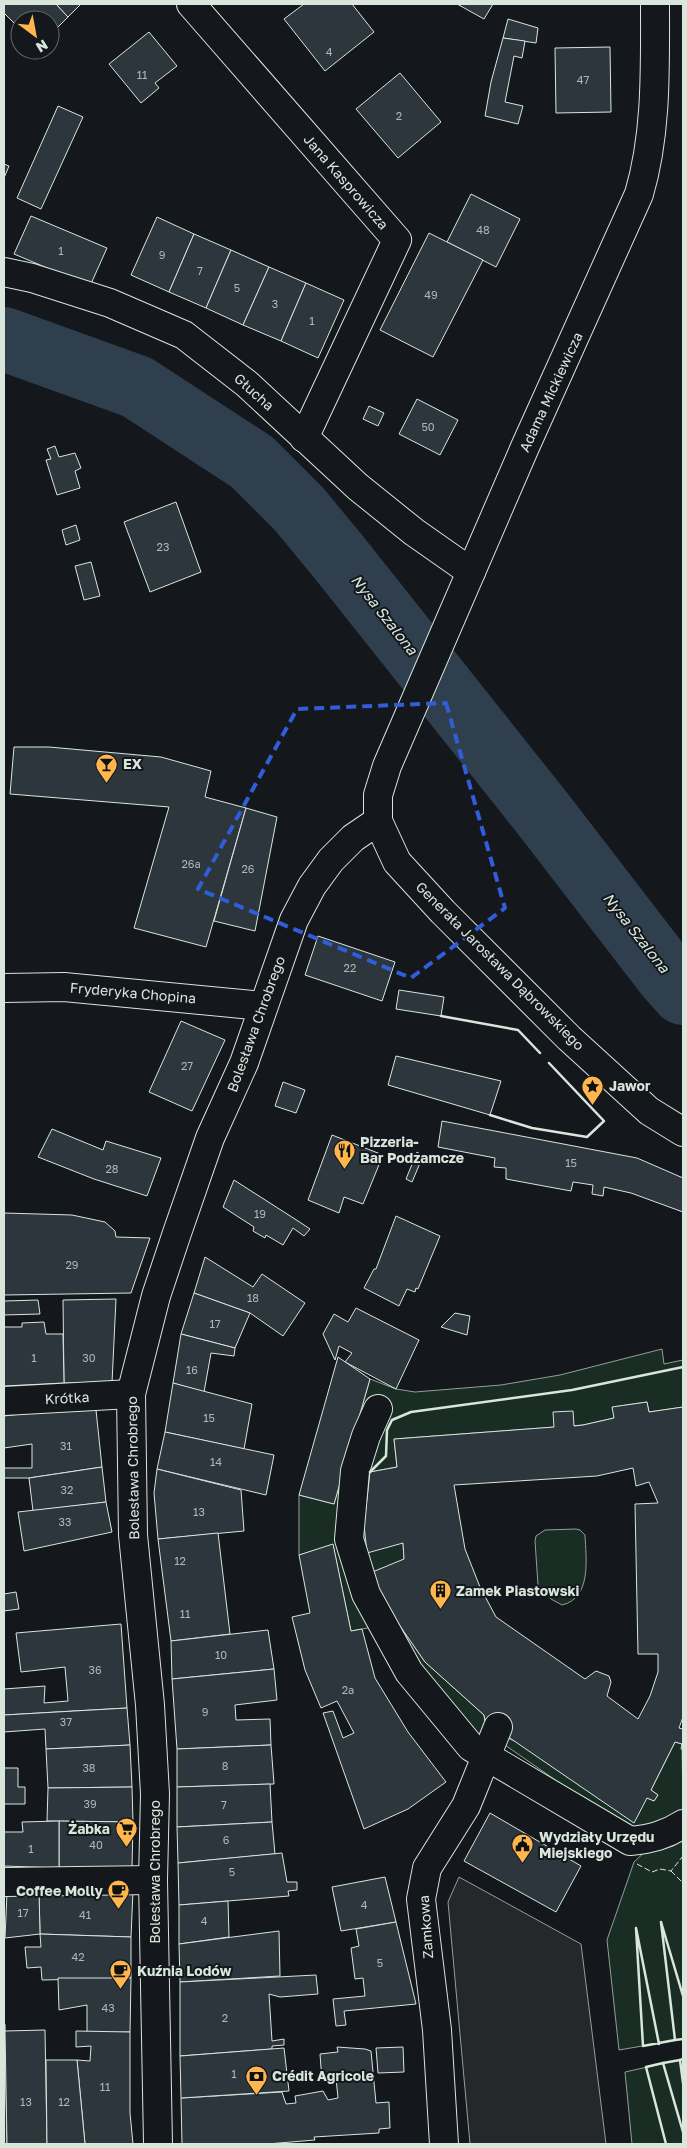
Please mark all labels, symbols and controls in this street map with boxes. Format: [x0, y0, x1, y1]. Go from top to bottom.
north arrow [10, 10, 60, 60]
text: N [33, 36, 51, 56]
house number: 4 [326, 45, 333, 58]
house number: 11 [137, 68, 147, 81]
house number: 47 [577, 73, 589, 86]
house number: 2 [396, 109, 402, 122]
street label: Jana Kasprowicza [300, 131, 392, 233]
house number: 48 [476, 223, 490, 236]
house number: 1 [58, 244, 64, 257]
house number: 9 [159, 248, 165, 261]
house number: 7 [197, 264, 203, 277]
house number: 5 [234, 281, 240, 294]
house number: 49 [424, 288, 438, 301]
house number: 3 [272, 297, 278, 310]
house number: 1 [309, 314, 315, 327]
street label: Adama Mickiewicza [515, 329, 586, 454]
street label: Głucha [231, 369, 278, 414]
house number: 50 [421, 420, 435, 433]
house number: 23 [157, 540, 169, 553]
water label: Nysa Szalona [347, 571, 422, 659]
bar icon: EX [95, 752, 119, 783]
place label: EX [123, 755, 142, 772]
house number: 26a [181, 857, 201, 870]
house number: 26 [241, 862, 255, 875]
street label: Generała Jarosława Dąbrowskiego [413, 878, 588, 1053]
water label: Nysa Szalona [599, 889, 674, 977]
street label: Bolesława Chrobrego [223, 953, 288, 1094]
house number: 22 [344, 961, 356, 974]
street label: Fryderyka Chopina [69, 979, 197, 1006]
house number: 27 [181, 1059, 193, 1072]
place icon: Jawor [581, 1074, 605, 1105]
place label: Jawor [609, 1077, 651, 1094]
place label: Pizzeria- Bar Podzamcze [360, 1133, 464, 1166]
restaurant icon: Pizzeria- Bar Podzamcze [332, 1138, 356, 1169]
house number: 15 [565, 1156, 577, 1169]
house number: 28 [105, 1162, 119, 1175]
house number: 19 [254, 1207, 266, 1220]
house number: 29 [65, 1258, 79, 1271]
house number: 18 [247, 1291, 259, 1304]
house number: 17 [209, 1317, 221, 1330]
house number: 1 [31, 1351, 37, 1364]
house number: 30 [82, 1351, 96, 1364]
house number: 16 [186, 1363, 198, 1376]
street label: Krótka [44, 1388, 90, 1407]
street label: Bolesława Chrobrego [123, 1396, 142, 1540]
house number: 15 [203, 1411, 215, 1424]
house number: 31 [60, 1439, 72, 1452]
house number: 14 [210, 1455, 222, 1468]
house number: 32 [61, 1483, 73, 1496]
house number: 13 [193, 1505, 205, 1518]
house number: 33 [59, 1515, 71, 1528]
house number: 12 [174, 1554, 186, 1567]
building icon: Zamek Piastowski [428, 1579, 452, 1610]
place label: Zamek Piastowski [456, 1582, 580, 1599]
house number: 11 [180, 1607, 190, 1620]
house number: 10 [215, 1648, 227, 1661]
house number: 36 [88, 1663, 102, 1676]
house number: 2a [342, 1683, 354, 1696]
house number: 9 [202, 1705, 208, 1718]
house number: 37 [60, 1715, 72, 1728]
house number: 8 [222, 1759, 229, 1772]
house number: 38 [82, 1761, 96, 1774]
house number: 39 [83, 1797, 97, 1810]
house number: 7 [221, 1798, 227, 1811]
street label: Bolesława Chrobrego [146, 1800, 163, 1944]
supermarket icon: Żabka [114, 1817, 138, 1848]
place label: Żabka [68, 1820, 110, 1837]
place label: Wydziały Urzędu Miejskiego [539, 1828, 654, 1861]
house number: 6 [223, 1833, 230, 1846]
public building icon: Wydziały Urzędu Miejskiego [511, 1833, 535, 1864]
house number: 40 [89, 1838, 103, 1851]
house number: 1 [28, 1842, 34, 1855]
house number: 5 [229, 1865, 235, 1878]
cafe icon: Coffee Molly [107, 1879, 131, 1910]
place label: Coffee Molly [16, 1882, 104, 1899]
street label: Zamkowa [415, 1895, 436, 1959]
house number: 4 [361, 1898, 368, 1911]
house number: 17 [17, 1906, 29, 1919]
house number: 41 [79, 1908, 91, 1921]
house number: 4 [201, 1914, 208, 1927]
house number: 42 [71, 1950, 85, 1963]
house number: 5 [377, 1956, 383, 1969]
cafe icon: Kuźnia Lodów [109, 1959, 133, 1990]
place label: Kuźnia Lodów [137, 1962, 232, 1979]
house number: 43 [101, 2001, 115, 2014]
house number: 2 [222, 2011, 228, 2024]
bank icon: Crédit Agricole [244, 2064, 268, 2095]
house number: 1 [231, 2067, 237, 2080]
place label: Crédit Agricole [272, 2067, 374, 2084]
house number: 11 [100, 2080, 110, 2093]
house number: 13 [20, 2095, 32, 2108]
house number: 12 [58, 2095, 70, 2108]

